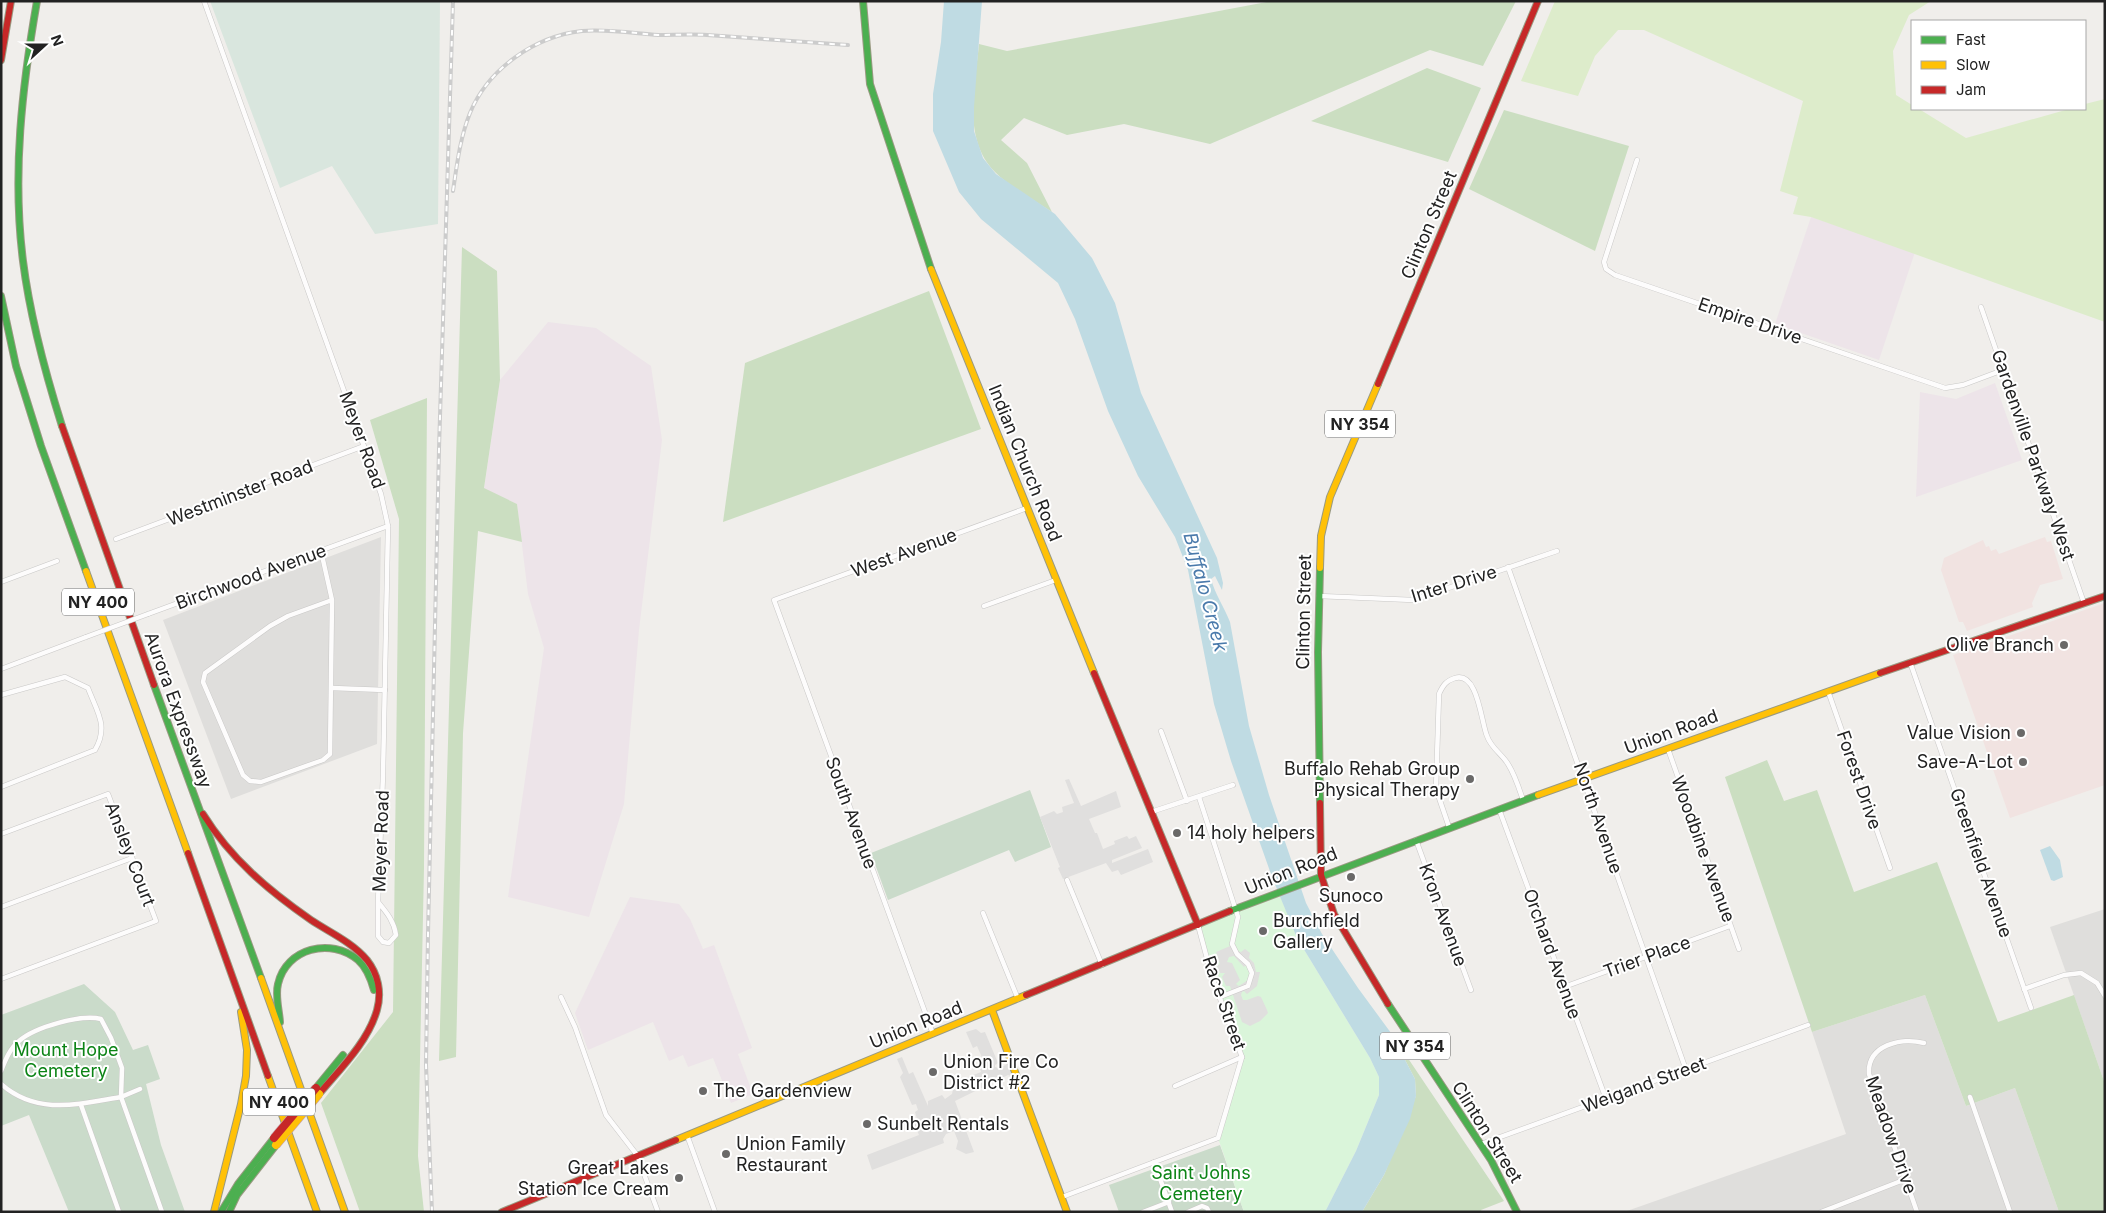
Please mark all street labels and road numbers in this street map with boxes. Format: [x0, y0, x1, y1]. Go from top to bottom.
street label: Clinton Street [1396, 167, 1461, 282]
street label: Empire Drive [1695, 293, 1805, 348]
street label: Gardenville Parkway West [1987, 347, 2080, 563]
street label: Indian Church Road [984, 381, 1066, 544]
street label: Meyer Road [335, 388, 390, 491]
road number: NY 354 [1325, 410, 1395, 438]
street label: Westminster Road [164, 455, 316, 530]
street label: West Avenue [848, 524, 960, 581]
street label: Birchwood Avenue [173, 539, 329, 614]
street label: Clinton Street [1292, 554, 1315, 670]
street label: Inter Drive [1409, 561, 1499, 606]
road number: NY 400 [62, 588, 134, 616]
street label: Aurora Expressway [140, 629, 216, 791]
street label: Union Road [1621, 705, 1721, 758]
street label: Forest Drive [1833, 728, 1886, 832]
street label: South Avenue [821, 754, 881, 872]
street label: North Avenue [1570, 759, 1627, 876]
street label: Woodbine Avenue [1667, 773, 1740, 925]
street label: Greenfield Avenue [1946, 785, 2017, 940]
street label: Meyer Road [368, 790, 393, 892]
street label: Ansley Court [101, 799, 160, 909]
street label: Union Road [1241, 842, 1340, 899]
street label: Kron Avenue [1415, 860, 1472, 969]
street label: Orchard Avenue [1519, 886, 1586, 1022]
street label: Trier Place [1600, 931, 1693, 982]
street label: Race Street [1199, 953, 1250, 1053]
street label: Union Road [866, 996, 965, 1053]
road number: NY 354 [1380, 1032, 1450, 1060]
street label: Weigand Street [1579, 1052, 1709, 1117]
street label: Meadow Drive [1862, 1073, 1921, 1196]
street label: Clinton Street [1448, 1077, 1527, 1186]
road number: NY 400 [243, 1088, 315, 1116]

